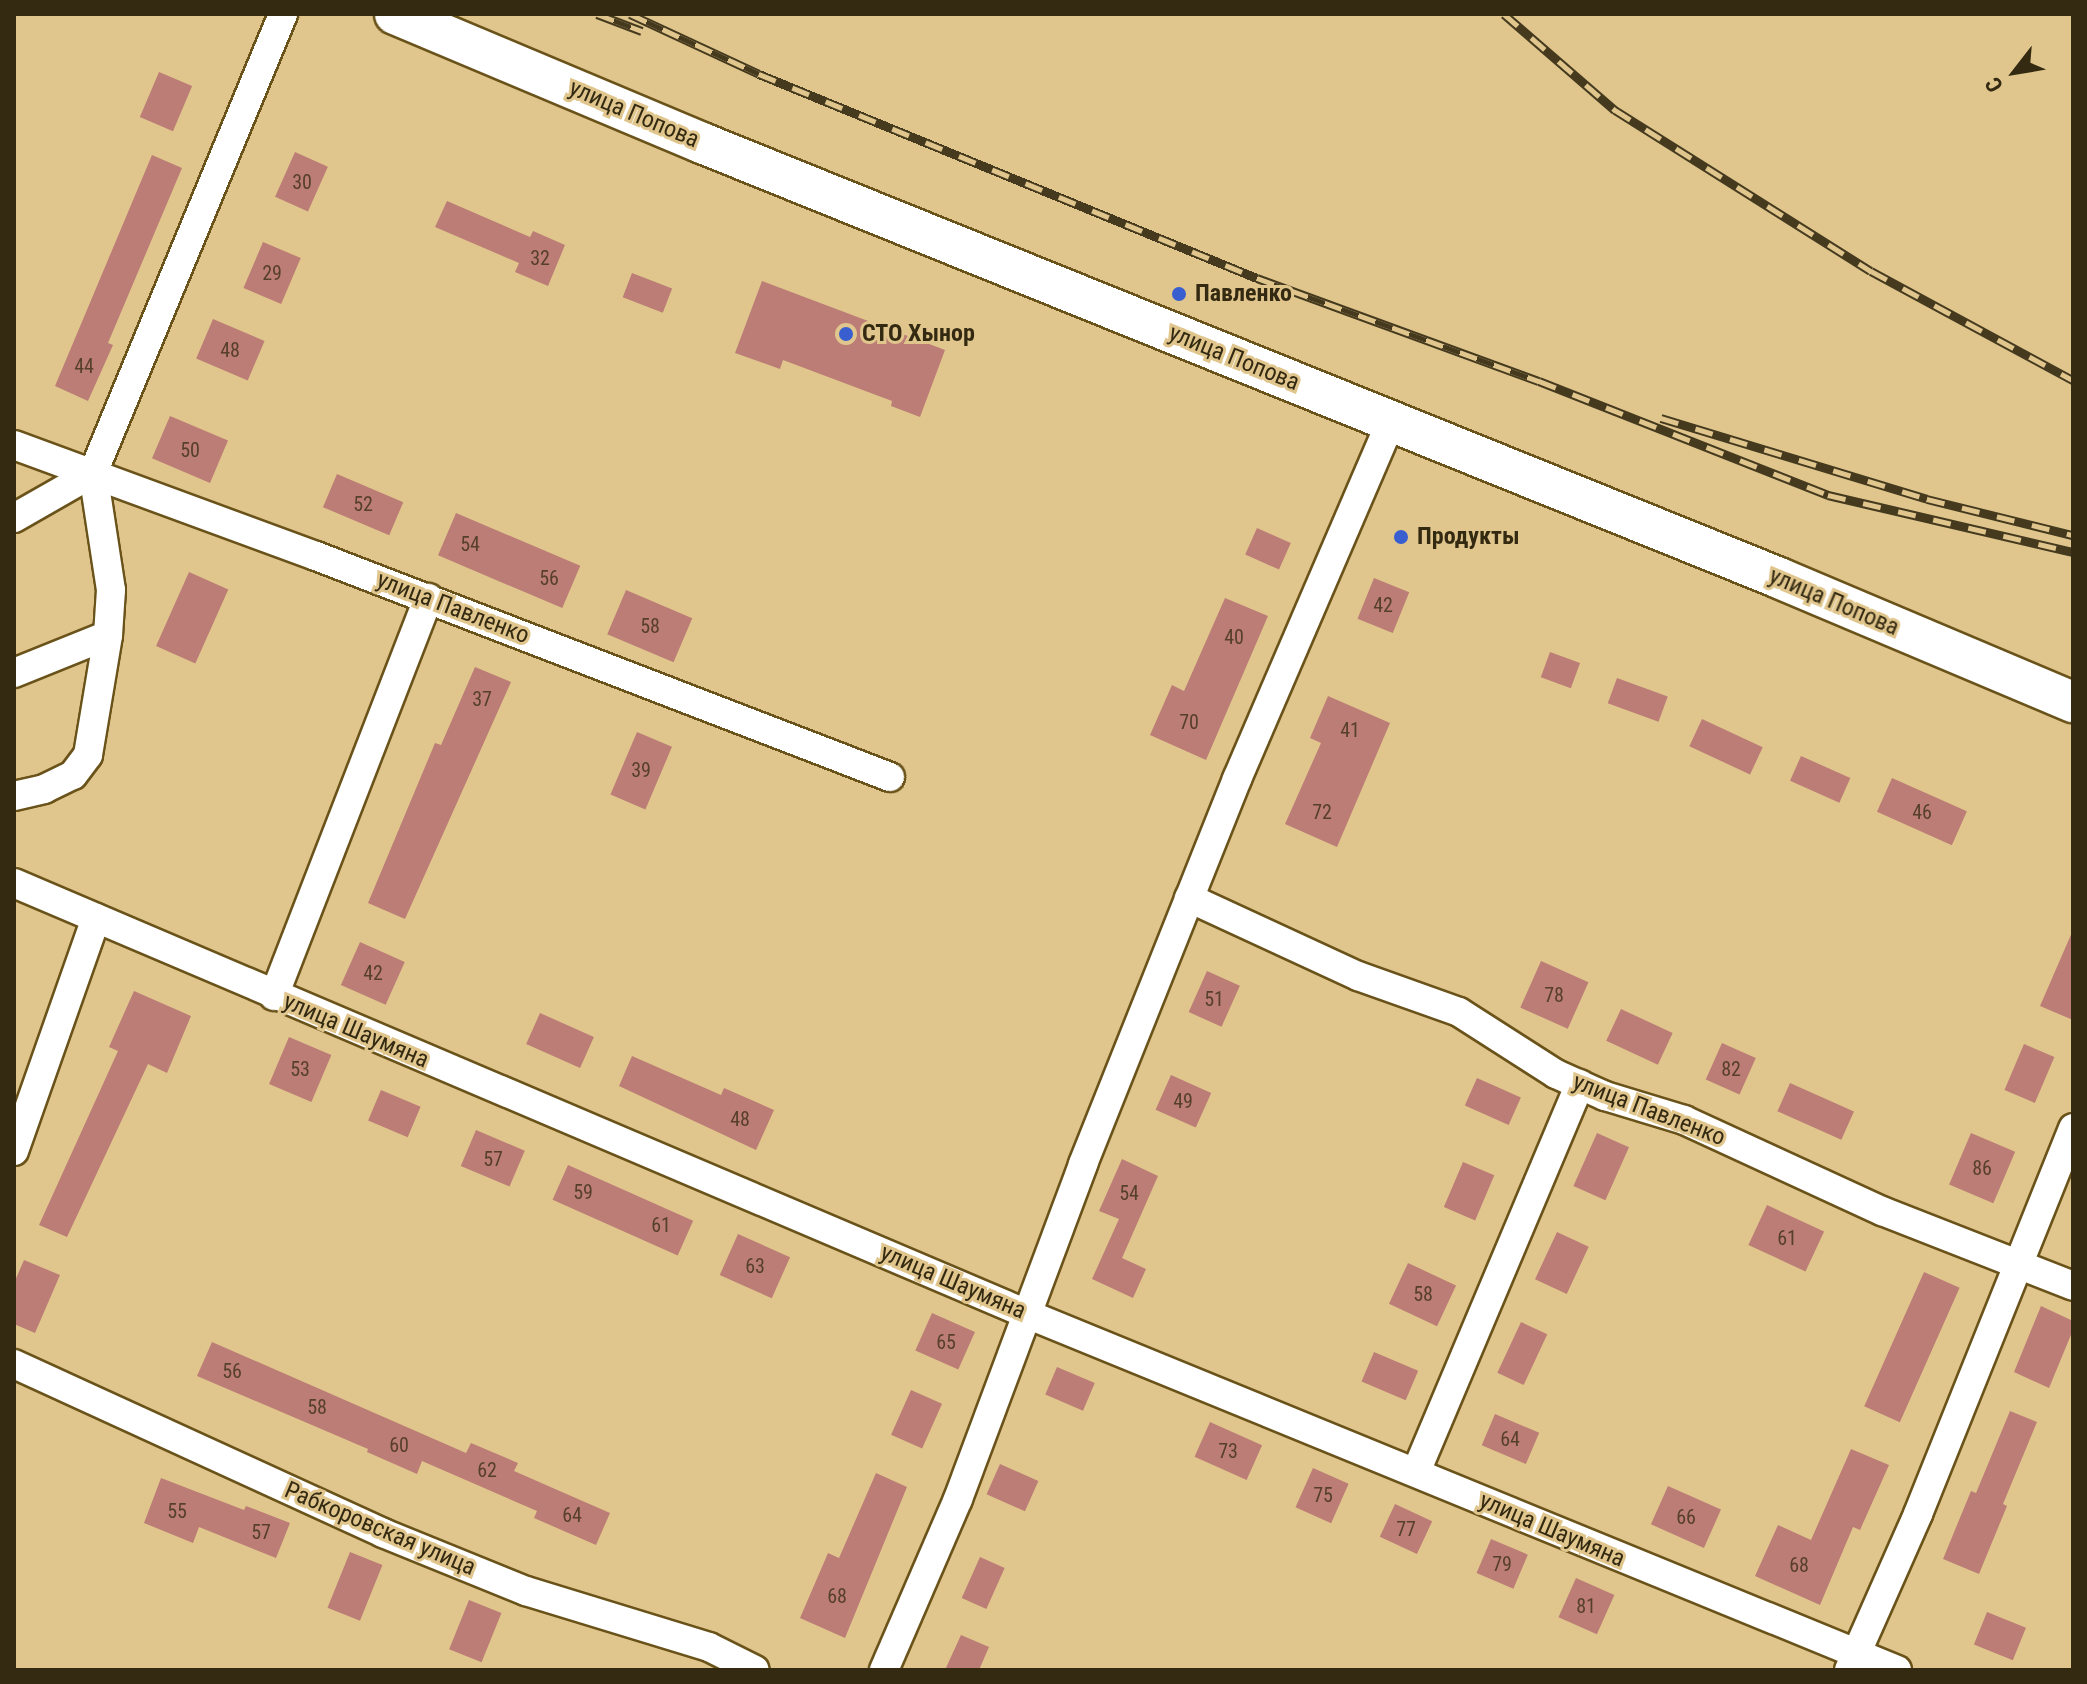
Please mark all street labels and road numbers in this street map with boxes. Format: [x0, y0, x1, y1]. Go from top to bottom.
street label: улица Попова [565, 74, 703, 154]
street label: улица Попова [1164, 319, 1304, 397]
street label: улица Попова [1765, 562, 1903, 642]
street label: улица Павленко [373, 566, 533, 650]
street label: улица Шаумяна [279, 987, 433, 1075]
street label: улица Павленко [1569, 1068, 1729, 1152]
street label: улица Шаумяна [876, 1238, 1030, 1326]
street label: Рабкоровская улица [280, 1476, 480, 1582]
street label: улица Шаумяна [1475, 1486, 1629, 1574]

